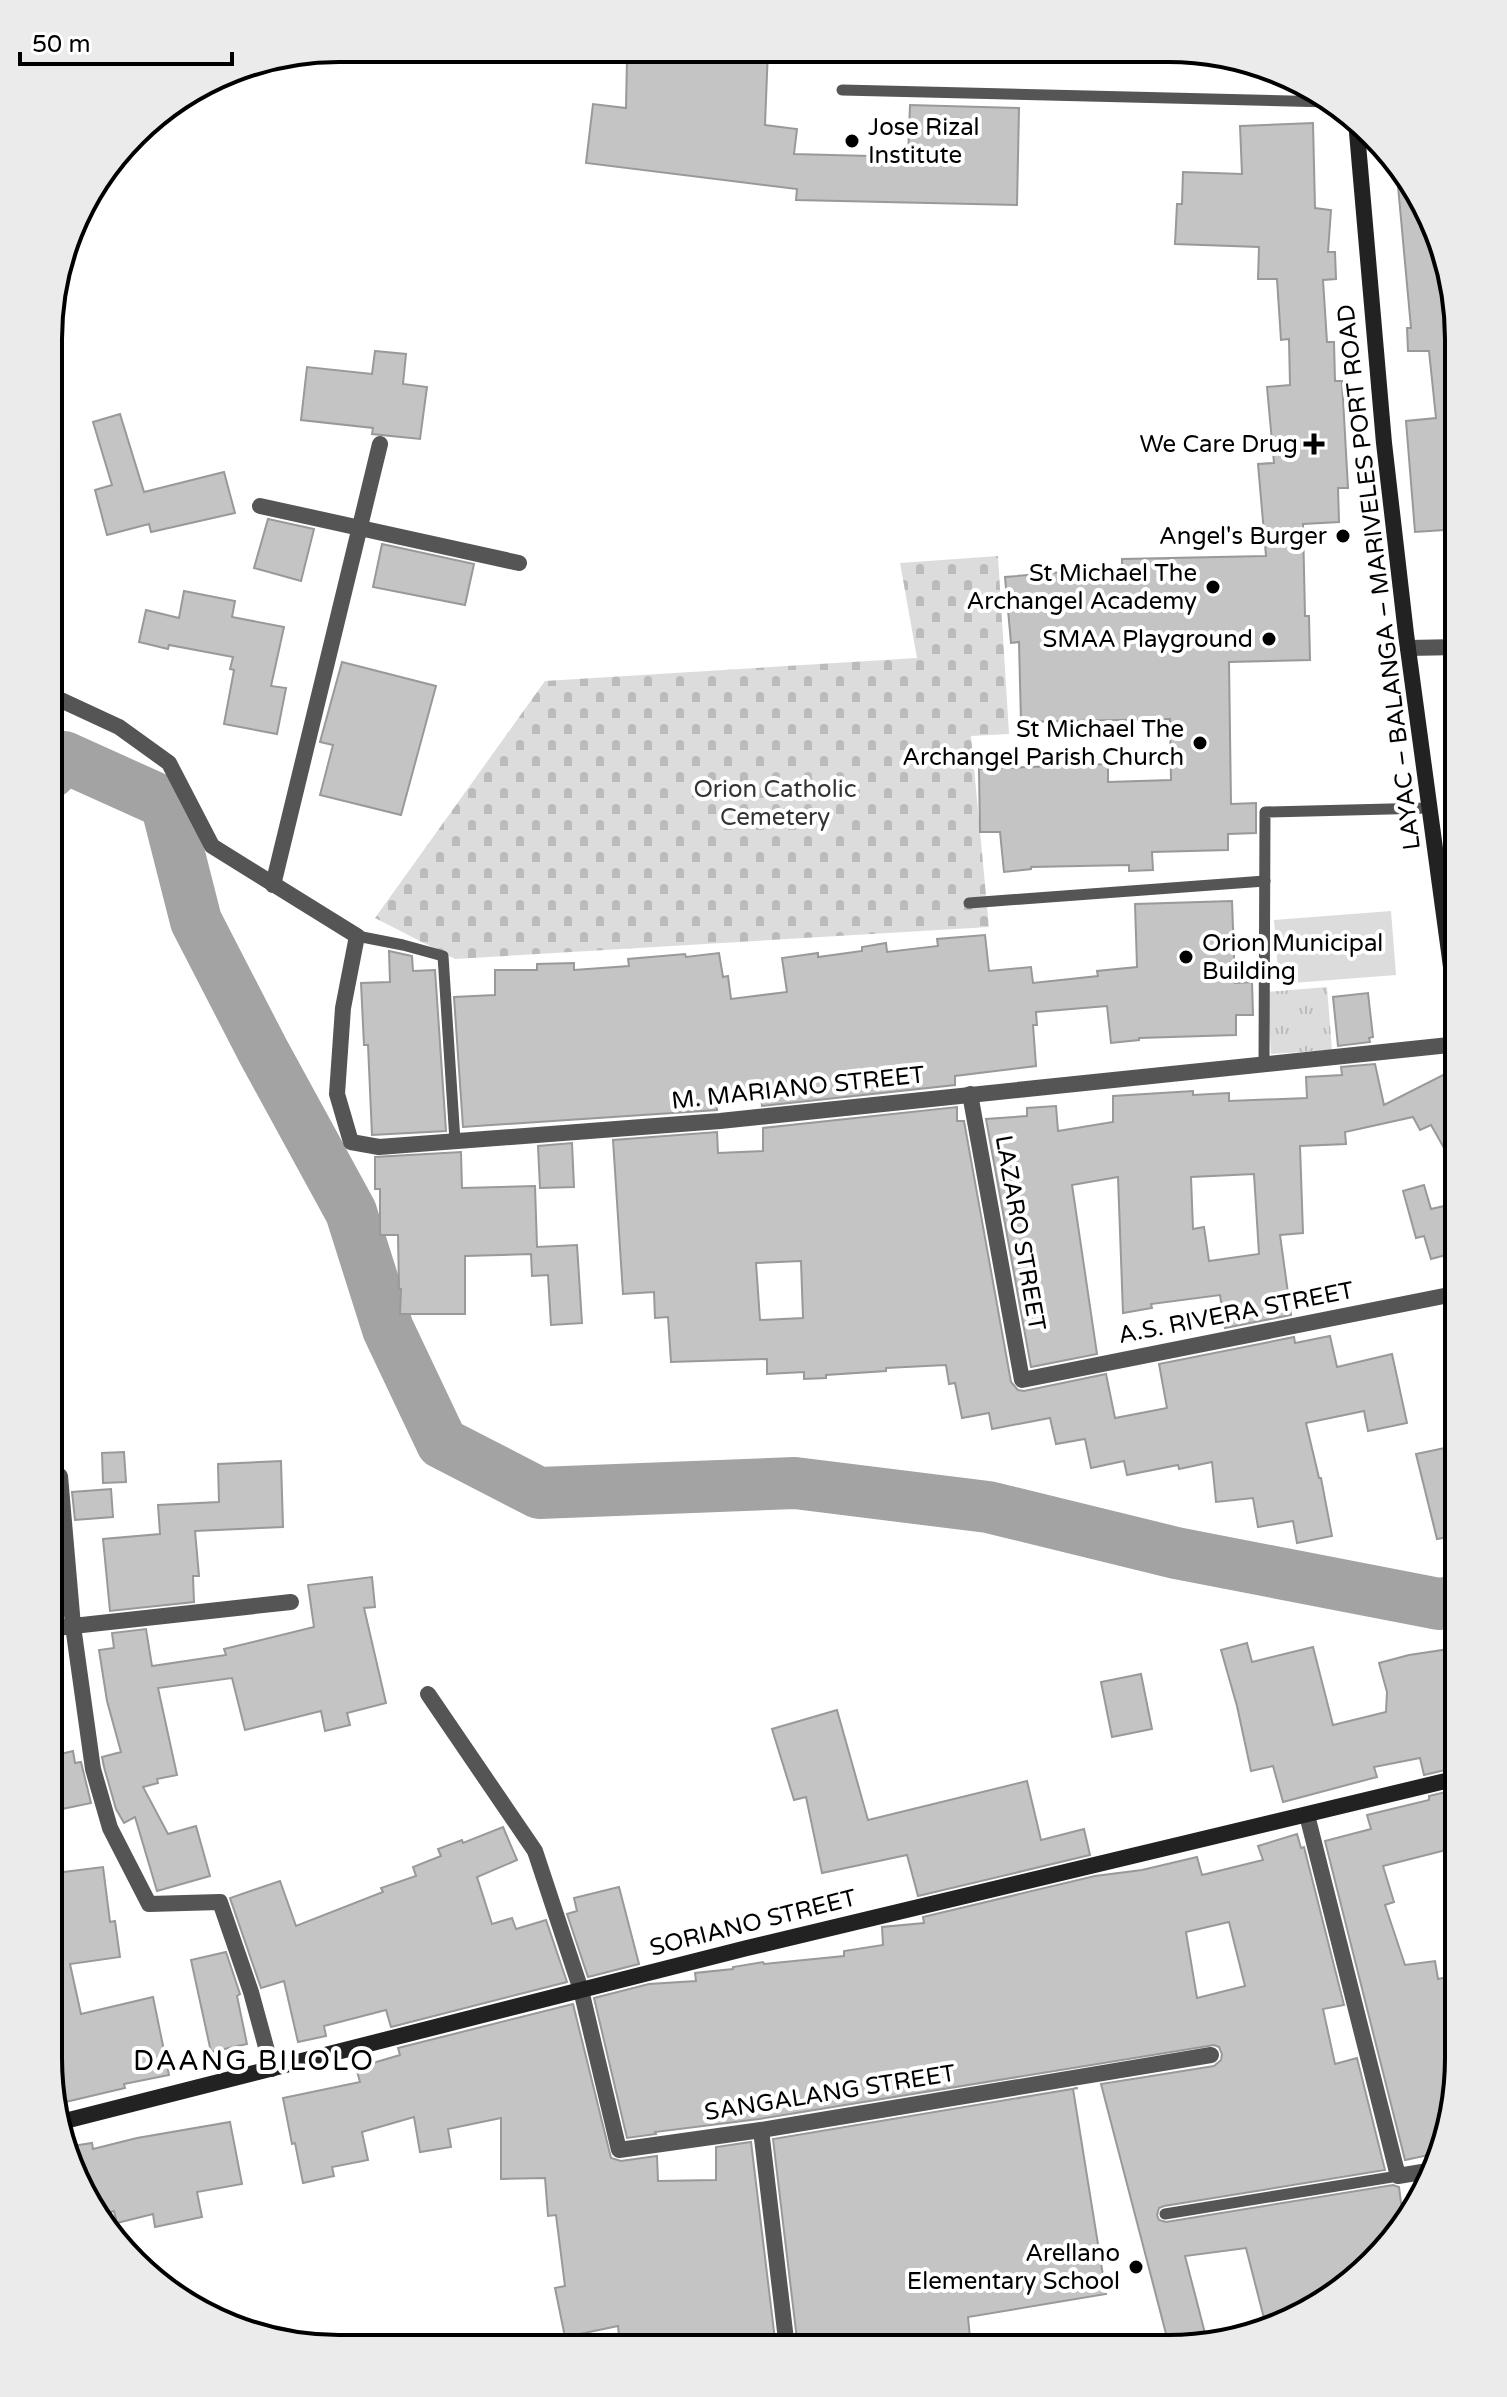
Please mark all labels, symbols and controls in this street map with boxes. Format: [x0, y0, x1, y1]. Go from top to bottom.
scale bar [20, 16, 232, 66]
text: 50 m [32, 30, 90, 59]
place label: Jose Rizal Institute [868, 113, 980, 170]
marker: Jose Rizal Institute [843, 132, 861, 150]
street label: LAYAC – BALANGA – MARIVELES PORT ROAD [1331, 302, 1427, 852]
place label: We Care Drug [1139, 430, 1298, 459]
marker: We Care Drug [1305, 435, 1323, 453]
place label: Angel's Burger [1159, 522, 1328, 551]
marker: Angel's Burger [1334, 527, 1352, 545]
place label: St Michael The Archangel Academy [967, 559, 1197, 616]
marker: St Michael The Archangel Academy [1204, 578, 1222, 596]
place label: SMAA Playground [1043, 625, 1253, 654]
marker: SMAA Playground [1260, 630, 1278, 648]
place label: St Michael The Archangel Parish Church [902, 715, 1184, 772]
marker: St Michael The Archangel Parish Church [1191, 734, 1209, 752]
park label: Orion Catholic Cemetery [694, 775, 856, 832]
place label: Orion Municipal Building [1202, 929, 1383, 986]
marker: Orion Municipal Building [1177, 948, 1195, 966]
street label: M. MARIANO STREET [670, 1060, 926, 1116]
street label: LAZARO STREET [989, 1133, 1052, 1333]
street label: A.S. RIVERA STREET [1116, 1276, 1357, 1350]
street label: SORIANO STREET [647, 1883, 860, 1963]
district label: DAANG BILOLO [133, 2044, 375, 2078]
street label: SANGALANG STREET [702, 2059, 958, 2127]
place label: Arellano Elementary School [907, 2239, 1120, 2296]
marker: Arellano Elementary School [1127, 2258, 1145, 2276]

